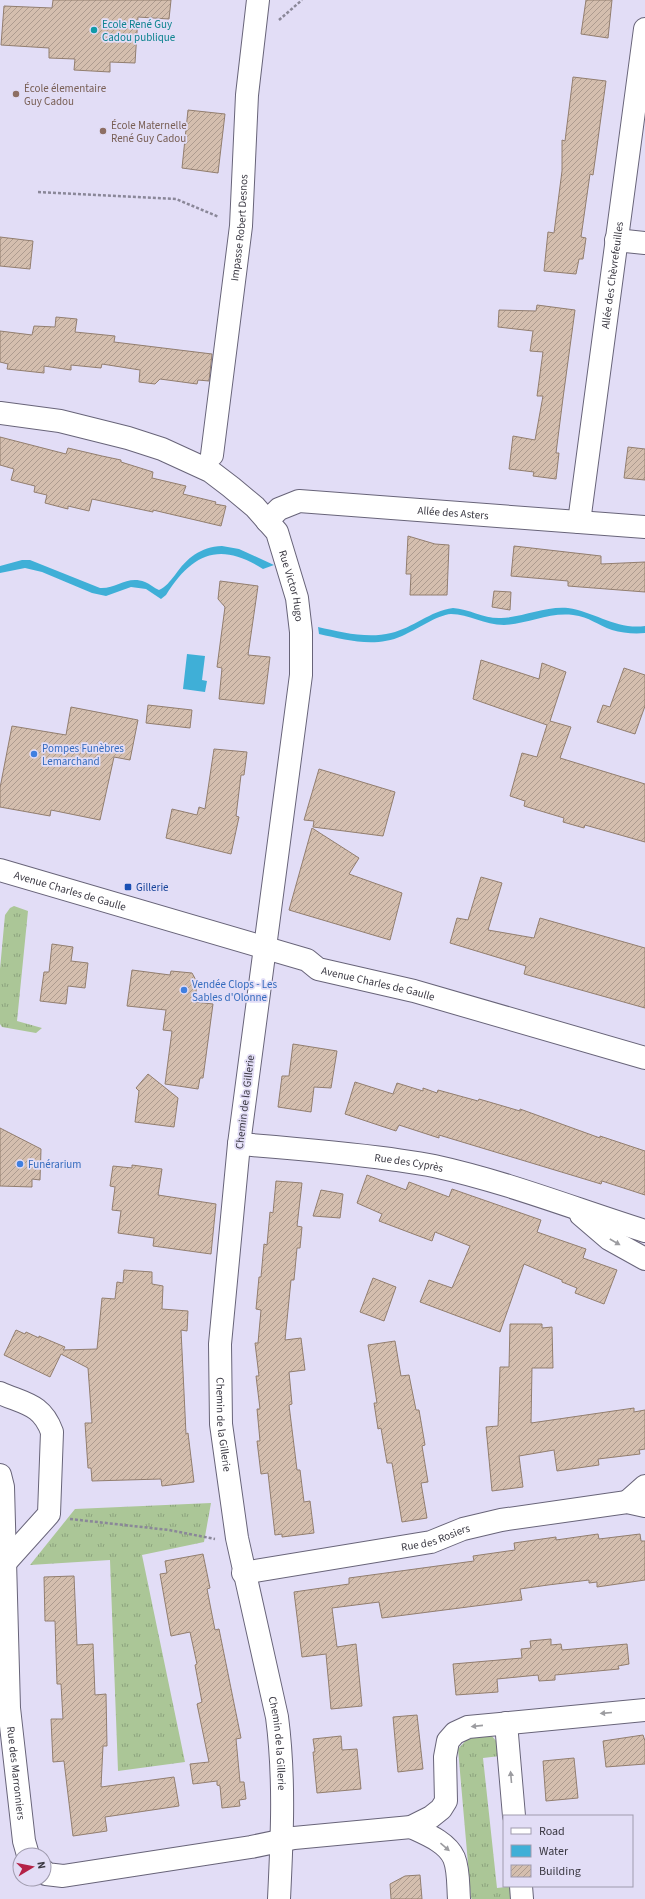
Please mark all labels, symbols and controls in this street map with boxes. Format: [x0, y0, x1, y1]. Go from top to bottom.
place label: Ecole René Guy Cadou publique [102, 17, 176, 45]
marker: Ecole René Guy Cadou publique [89, 25, 99, 35]
place label: École élementaire Guy Cadou [24, 81, 107, 109]
marker: École élementaire Guy Cadou [11, 89, 21, 99]
place label: École Maternelle René Guy Cadou [111, 118, 187, 146]
marker: École Maternelle René Guy Cadou [98, 126, 108, 136]
street label: Impasse Robert Desnos [227, 173, 251, 282]
street label: Allée des Chèvrefeuilles [597, 220, 627, 330]
street label: Allée des Asters [417, 502, 490, 523]
street label: Rue Victor Hugo [275, 548, 307, 622]
place label: Pompes Funèbres Lemarchand [42, 741, 124, 769]
marker: Pompes Funèbres Lemarchand [29, 749, 39, 759]
street label: Avenue Charles de Gaulle [12, 867, 128, 914]
place label: Gillerie [136, 880, 169, 895]
marker: Gillerie [123, 882, 133, 892]
street label: Avenue Charles de Gaulle [320, 963, 437, 1004]
place label: Vendée Clops - Les Sables d'Olonne [192, 977, 277, 1005]
marker: Vendée Clops - Les Sables d'Olonne [179, 985, 189, 995]
street label: Chemin de la Gillerie [232, 1054, 258, 1150]
street label: Rue des Cyprès [374, 1150, 445, 1175]
place label: Funérarium [28, 1157, 81, 1172]
marker: Funérarium [15, 1159, 25, 1169]
one-way arrow [609, 1239, 621, 1246]
street label: Chemin de la Gillerie [213, 1377, 235, 1473]
street label: Rue des Rosiers [400, 1520, 472, 1554]
street label: Chemin de la Gillerie [265, 1695, 290, 1791]
one-way arrow [600, 1710, 612, 1717]
one-way arrow [471, 1723, 483, 1729]
street label: Rue des Marronniers [4, 1726, 29, 1821]
one-way arrow [508, 1771, 514, 1783]
legend [503, 1815, 633, 1887]
text: Road [539, 1823, 565, 1840]
one-way arrow [439, 1843, 450, 1852]
text: Water [539, 1843, 569, 1860]
north arrow [12, 1847, 52, 1887]
text: N [33, 1860, 49, 1870]
text: Building [539, 1863, 581, 1880]

